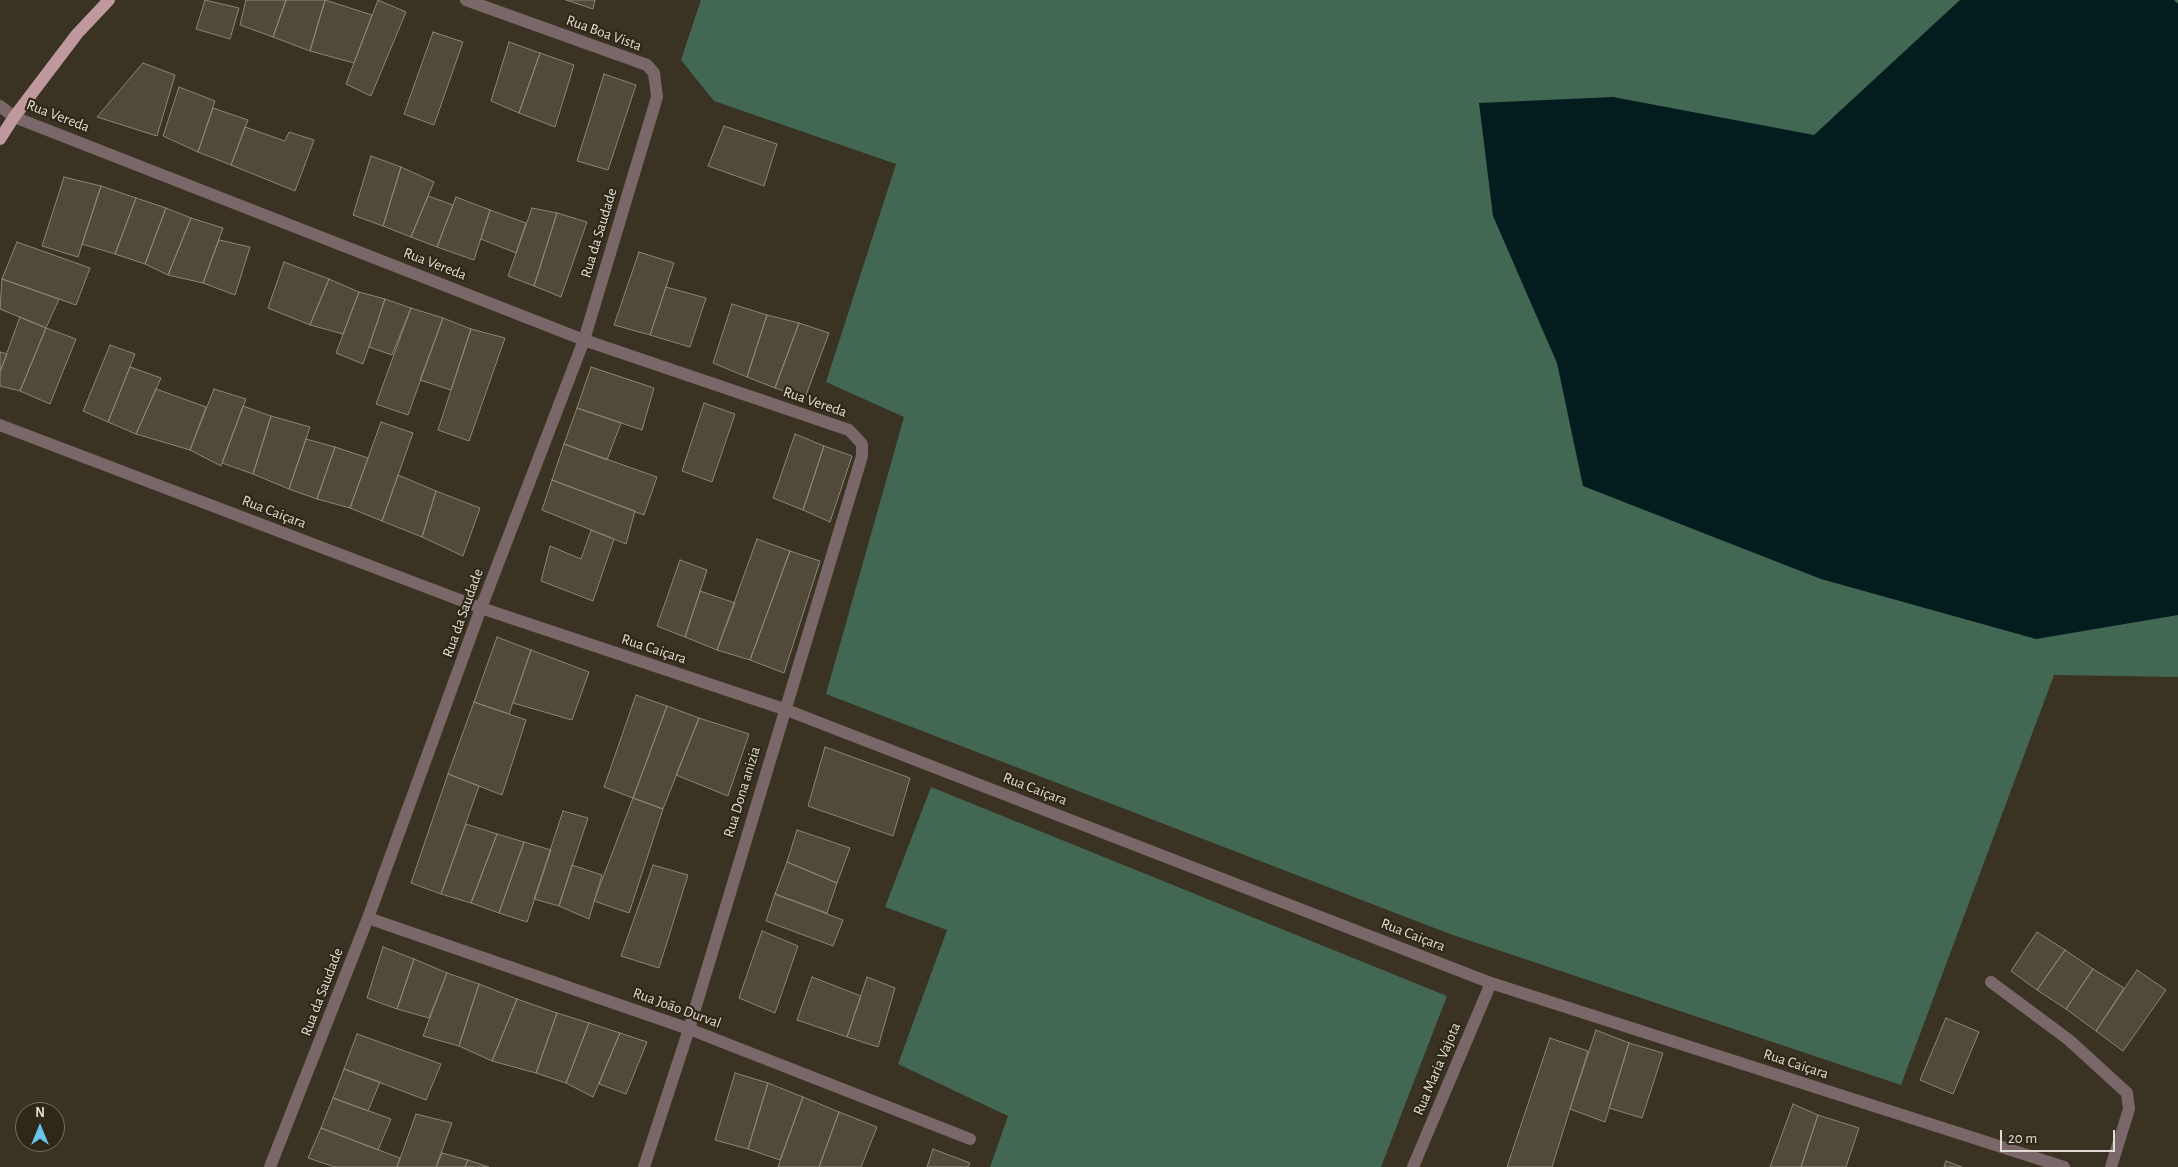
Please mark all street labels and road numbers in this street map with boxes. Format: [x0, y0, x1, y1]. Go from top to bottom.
street label: Rua Boa Vista [564, 11, 644, 55]
street label: Rua Vereda [24, 96, 92, 136]
street label: Rua da Saudade [577, 186, 621, 280]
street label: Rua Vereda [401, 244, 469, 284]
street label: Rua Vereda [781, 383, 849, 421]
street label: Rua Caiçara [239, 492, 309, 532]
street label: Rua da Saudade [439, 566, 487, 660]
street label: Rua Caiçara [619, 630, 689, 668]
street label: Rua Dona anizia [720, 744, 764, 840]
street label: Rua Caiçara [1000, 769, 1070, 809]
street label: Rua Caiçara [1378, 915, 1448, 955]
street label: Rua da Saudade [297, 945, 347, 1039]
street label: Rua João Durval [630, 984, 724, 1032]
street label: Rua Maria Vajota [1409, 1020, 1465, 1118]
street label: Rua Caiçara [1761, 1045, 1831, 1083]

